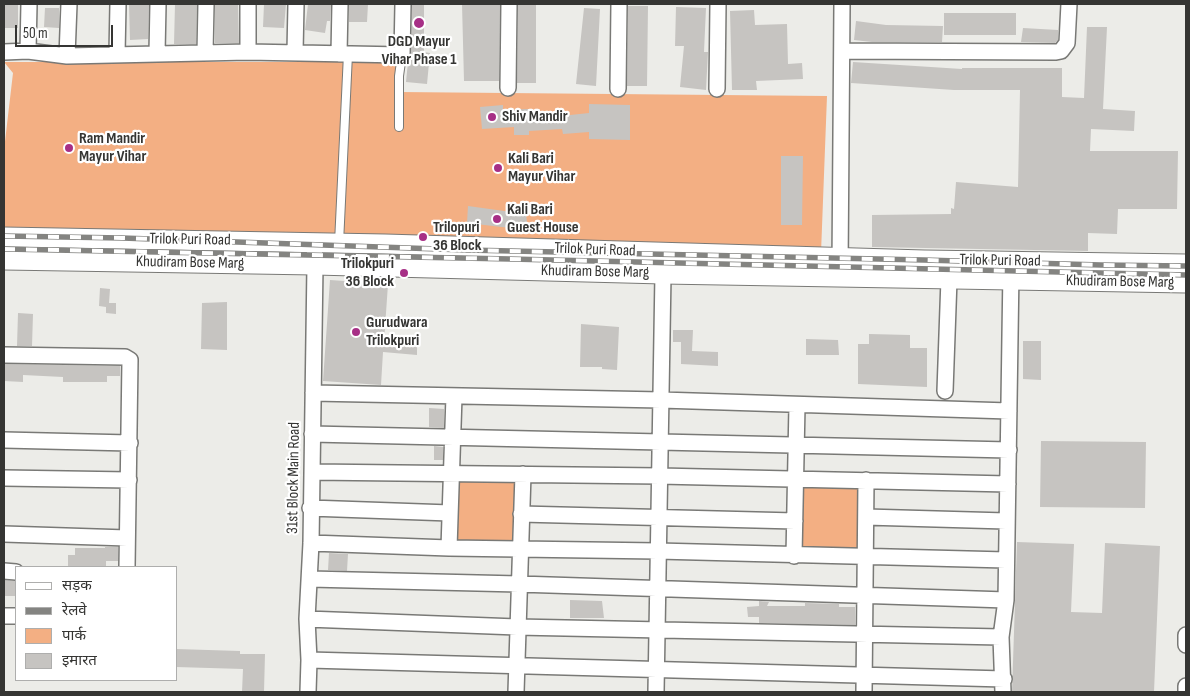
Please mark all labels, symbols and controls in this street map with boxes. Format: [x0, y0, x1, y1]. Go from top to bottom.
scale bar [18, 15, 115, 47]
marker: DGD Mayur Vihar Phase 1 [412, 16, 426, 30]
text: 50 m [23, 24, 48, 43]
place label: DGD Mayur Vihar Phase 1 [382, 32, 456, 70]
place label: Shiv Mandir [502, 107, 568, 127]
marker: Shiv Mandir [486, 111, 498, 123]
place label: Ram Mandir Mayur Vihar [79, 129, 146, 167]
marker: Ram Mandir Mayur Vihar [63, 142, 75, 154]
place label: Kali Bari Mayur Vihar [508, 149, 575, 187]
marker: Kali Bari Mayur Vihar [492, 162, 504, 174]
place label: Kali Bari Guest House [507, 200, 579, 238]
marker: Kali Bari Guest House [491, 213, 503, 225]
place label: Trilopuri 36 Block [433, 218, 482, 256]
street label: Trilok Puri Road [149, 230, 231, 250]
marker: Trilopuri 36 Block [417, 231, 429, 243]
street label: Trilok Puri Road [554, 239, 636, 261]
street label: Trilok Puri Road [959, 251, 1041, 271]
street label: Khudiram Bose Marg [136, 252, 244, 274]
place label: Trilokpuri 36 Block [341, 254, 394, 292]
street label: Khudiram Bose Marg [541, 261, 649, 283]
marker: Trilokpuri 36 Block [398, 267, 410, 279]
street label: Khudiram Bose Marg [1066, 271, 1174, 293]
place label: Gurudwara Trilokpuri [366, 313, 428, 351]
marker: Gurudwara Trilokpuri [350, 326, 362, 338]
street label: 31st Block Main Road [283, 422, 305, 534]
legend [15, 566, 178, 681]
text: सड़क [62, 576, 92, 595]
text: रेलवे [62, 601, 87, 620]
text: पार्क [62, 626, 86, 645]
text: इमारत [62, 651, 97, 670]

